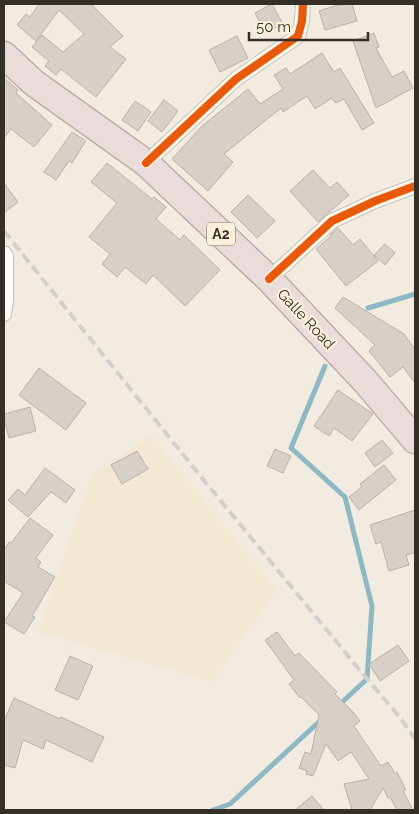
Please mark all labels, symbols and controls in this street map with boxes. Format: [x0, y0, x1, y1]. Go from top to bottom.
scale bar [249, 10, 368, 42]
text: 50 m [256, 18, 291, 36]
road number: A2 [207, 222, 235, 245]
street label: Galle Road [274, 285, 338, 353]

